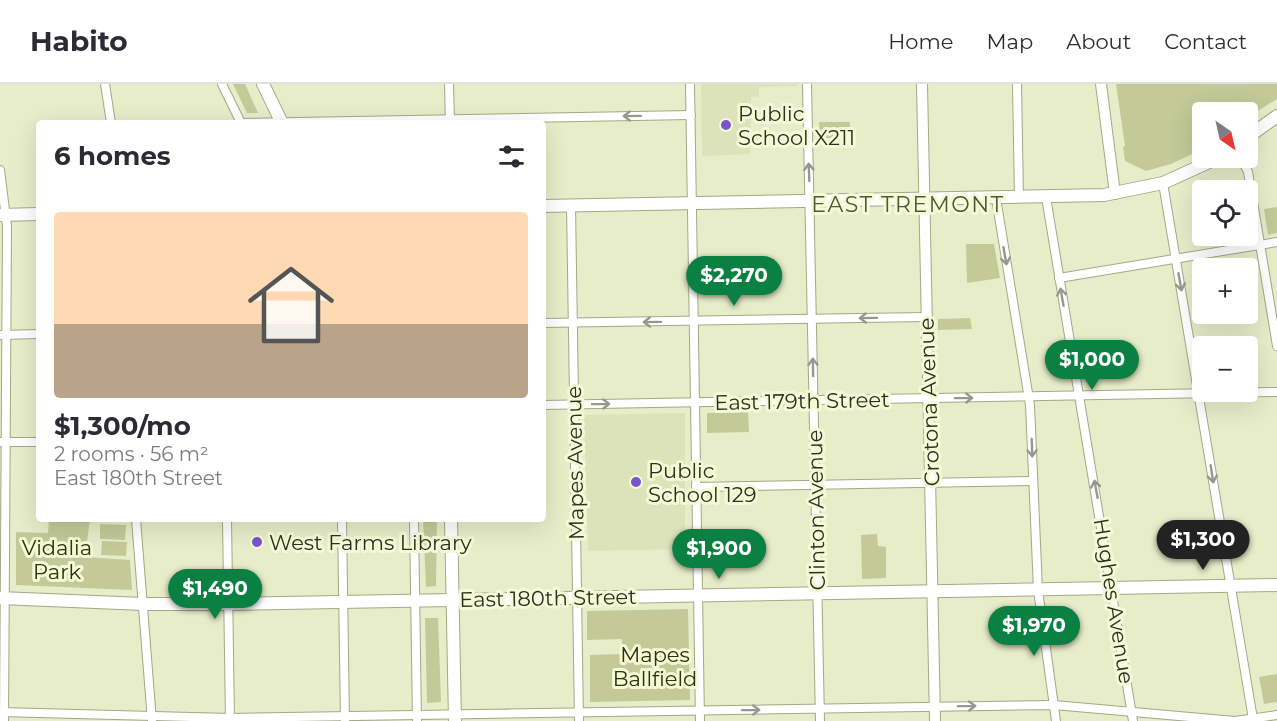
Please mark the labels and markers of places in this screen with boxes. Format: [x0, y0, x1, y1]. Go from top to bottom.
place label: Public School X211 [738, 101, 855, 150]
marker: Public School X211 [719, 118, 733, 132]
pin: $2,270 [685, 256, 783, 307]
pin: $1,000 [1043, 340, 1141, 391]
place label: Public School 129 [648, 458, 757, 507]
marker: Public School 129 [629, 475, 643, 489]
pin: $1,300 [1154, 520, 1252, 571]
pin: $1,900 [670, 529, 768, 580]
place label: West Farms Library [269, 530, 472, 555]
marker: West Farms Library [250, 535, 264, 549]
pin: $1,490 [166, 569, 264, 620]
pin: $1,970 [985, 606, 1083, 657]

